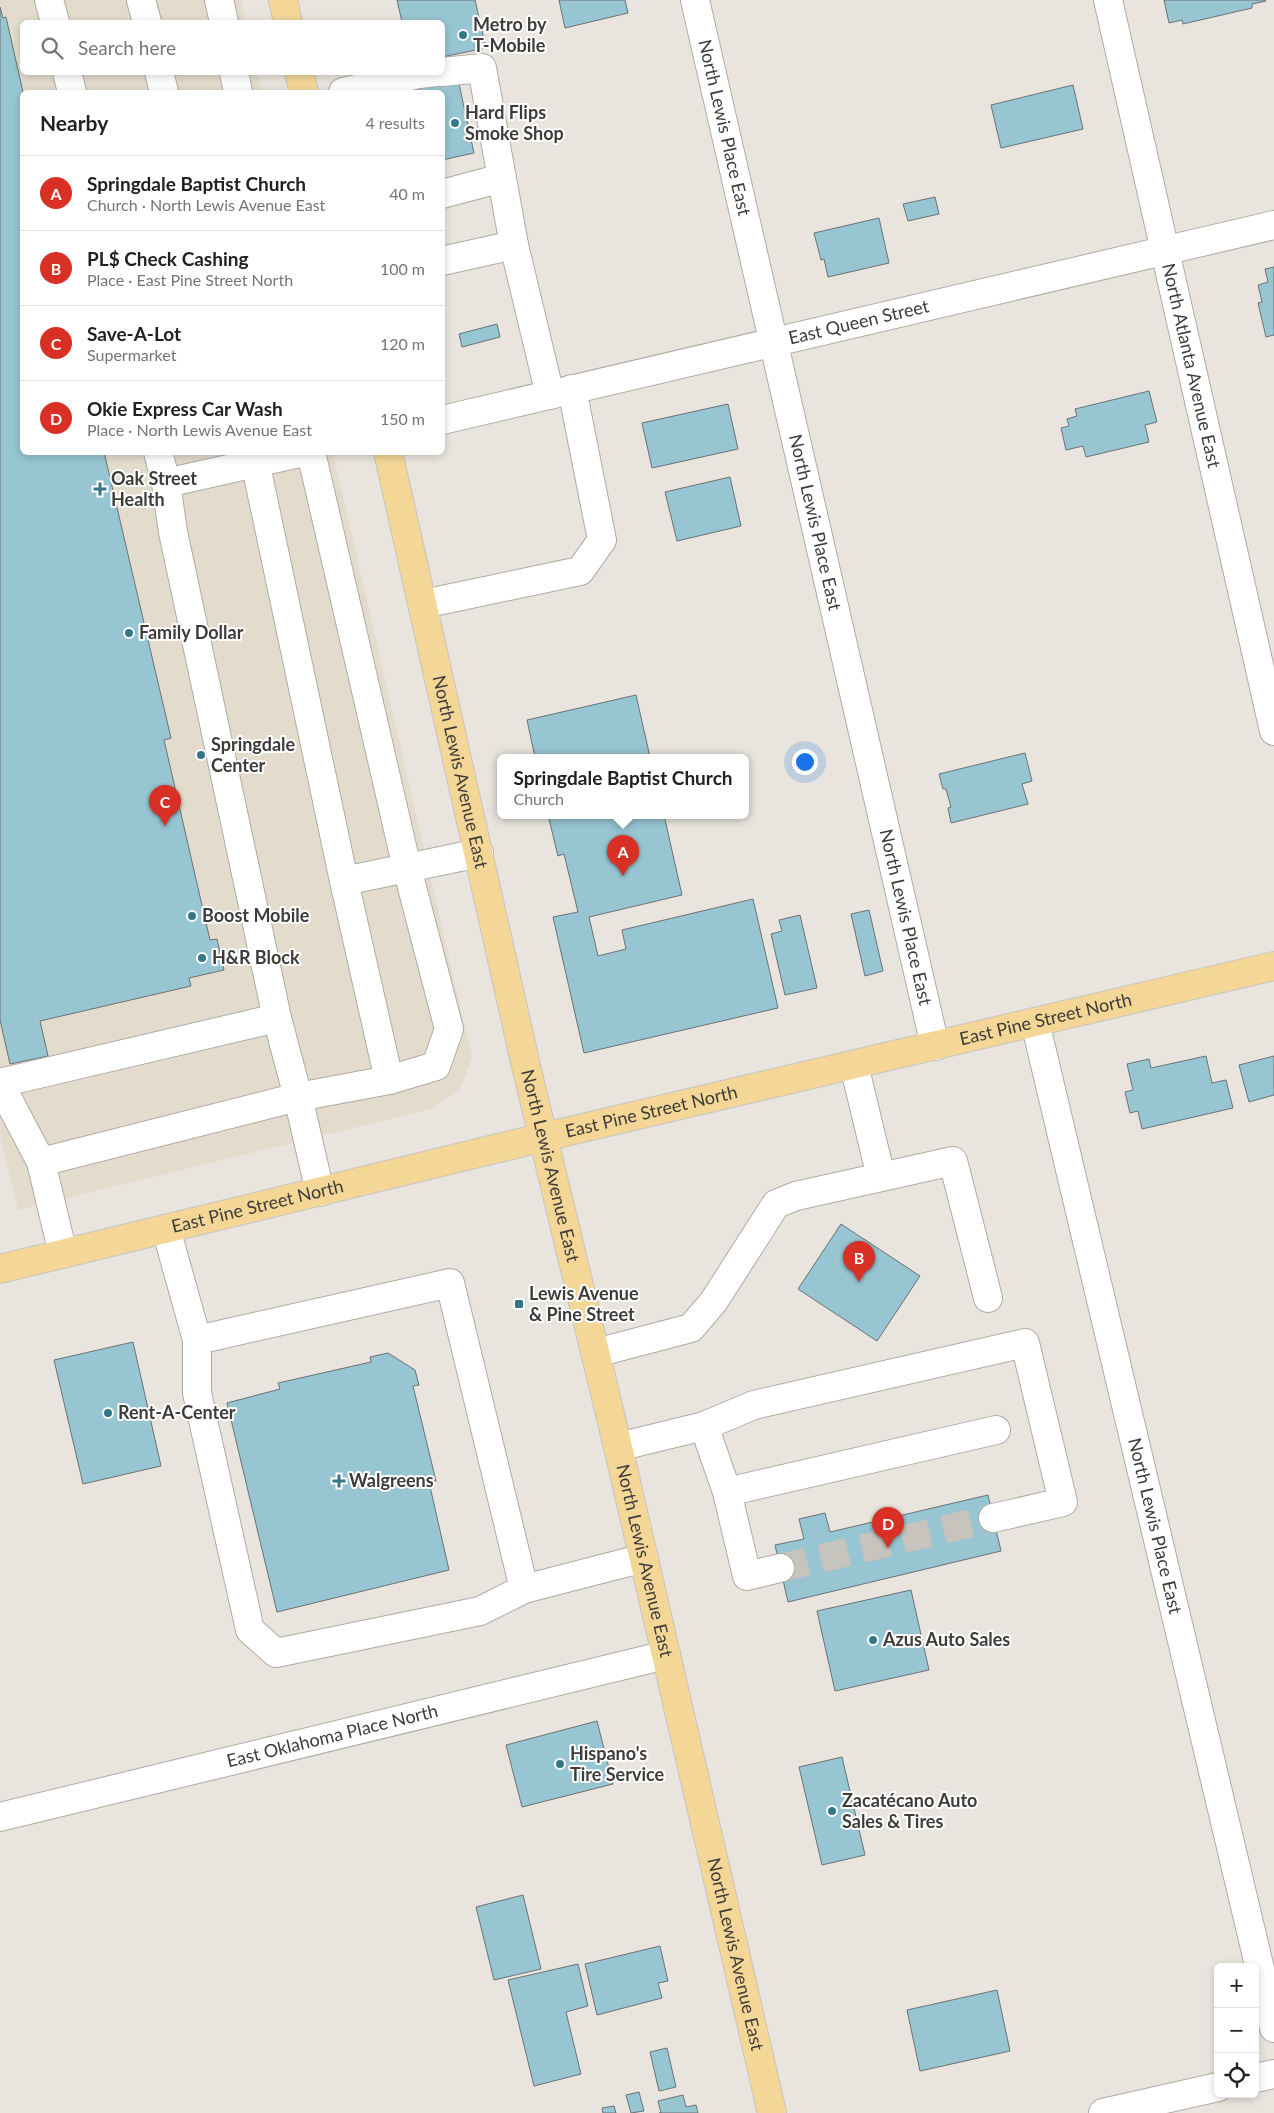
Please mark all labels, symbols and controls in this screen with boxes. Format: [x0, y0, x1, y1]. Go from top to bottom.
place label: Metro by T-Mobile [473, 13, 547, 56]
search box [20, 20, 445, 75]
marker: Metro by T-Mobile [457, 29, 469, 41]
icon: search [38, 34, 66, 62]
text: Search here [78, 36, 176, 59]
street label: North Lewis Place East [694, 37, 756, 218]
place label: Hard Flips Smoke Shop [465, 101, 564, 144]
text: Nearby [40, 110, 108, 135]
text: 4 results [365, 113, 425, 132]
marker: Hard Flips Smoke Shop [449, 117, 461, 129]
text: Springdale Baptist Church [87, 172, 306, 195]
text: A [50, 184, 62, 203]
text: 40 m [389, 184, 425, 203]
text: Church · North Lewis Avenue East [87, 195, 325, 214]
text: PL$ Check Cashing [87, 247, 248, 270]
text: B [51, 259, 61, 278]
text: 100 m [380, 259, 425, 278]
street label: North Atlanta Avenue East [1158, 261, 1226, 470]
text: Place · East Pine Street North [87, 270, 293, 289]
street label: East Queen Street [786, 294, 931, 348]
text: Save-A-Lot [87, 322, 181, 345]
text: C [51, 334, 61, 353]
text: 120 m [380, 334, 425, 353]
text: Supermarket [87, 345, 176, 364]
text: Okie Express Car Wash [87, 397, 283, 420]
text: D [50, 409, 62, 428]
text: 150 m [380, 409, 425, 428]
text: Place · North Lewis Avenue East [87, 420, 312, 439]
street label: North Lewis Place East [785, 432, 847, 613]
place label: Oak Street Health [111, 467, 197, 510]
marker: Oak Street Health [93, 482, 107, 496]
place label: Family Dollar [139, 621, 244, 643]
marker: Family Dollar [123, 627, 135, 639]
street label: North Lewis Avenue East [429, 673, 493, 871]
place label: Springdale Center [211, 733, 296, 776]
marker: Springdale Center [195, 749, 207, 761]
your location [792, 749, 818, 775]
popup [497, 754, 749, 819]
text: Springdale Baptist Church [513, 766, 733, 789]
pin: C [149, 785, 181, 826]
text: Church [513, 789, 564, 808]
street label: North Lewis Place East [876, 827, 937, 1008]
pin: A [607, 835, 639, 876]
place label: Boost Mobile [202, 904, 310, 926]
marker: Boost Mobile [186, 910, 198, 922]
place label: H&R Block [212, 946, 300, 968]
marker: H&R Block [196, 952, 208, 964]
street label: East Pine Street North [957, 988, 1134, 1049]
street label: North Lewis Avenue East [517, 1067, 585, 1265]
street label: East Pine Street North [563, 1080, 739, 1142]
street label: East Pine Street North [169, 1174, 345, 1237]
pin: B [843, 1241, 875, 1282]
place label: Lewis Avenue & Pine Street [529, 1282, 639, 1325]
marker: Lewis Avenue & Pine Street [513, 1298, 525, 1310]
place label: Rent-A-Center [118, 1401, 236, 1423]
marker: Rent-A-Center [102, 1407, 114, 1419]
street label: North Lewis Place East [1124, 1435, 1187, 1617]
street label: North Lewis Avenue East [612, 1462, 678, 1660]
place label: Walgreens [349, 1469, 434, 1491]
marker: Walgreens [333, 1475, 345, 1487]
pin: D [872, 1507, 904, 1548]
place label: Azus Auto Sales [882, 1628, 1010, 1650]
marker: Azus Auto Sales [867, 1634, 879, 1646]
street label: East Oklahoma Place North [224, 1699, 440, 1771]
place label: Hispano's Tire Service [570, 1742, 664, 1785]
marker: Hispano's Tire Service [554, 1758, 566, 1770]
place label: Zacatécano Auto Sales & Tires [842, 1789, 977, 1832]
marker: Zacatécano Auto Sales & Tires [826, 1805, 838, 1817]
street label: North Lewis Avenue East [703, 1855, 769, 2053]
map controls [1214, 1963, 1259, 2098]
button: + [1214, 1963, 1259, 2008]
button: − [1214, 2008, 1259, 2053]
button: locate [1214, 2053, 1259, 2098]

